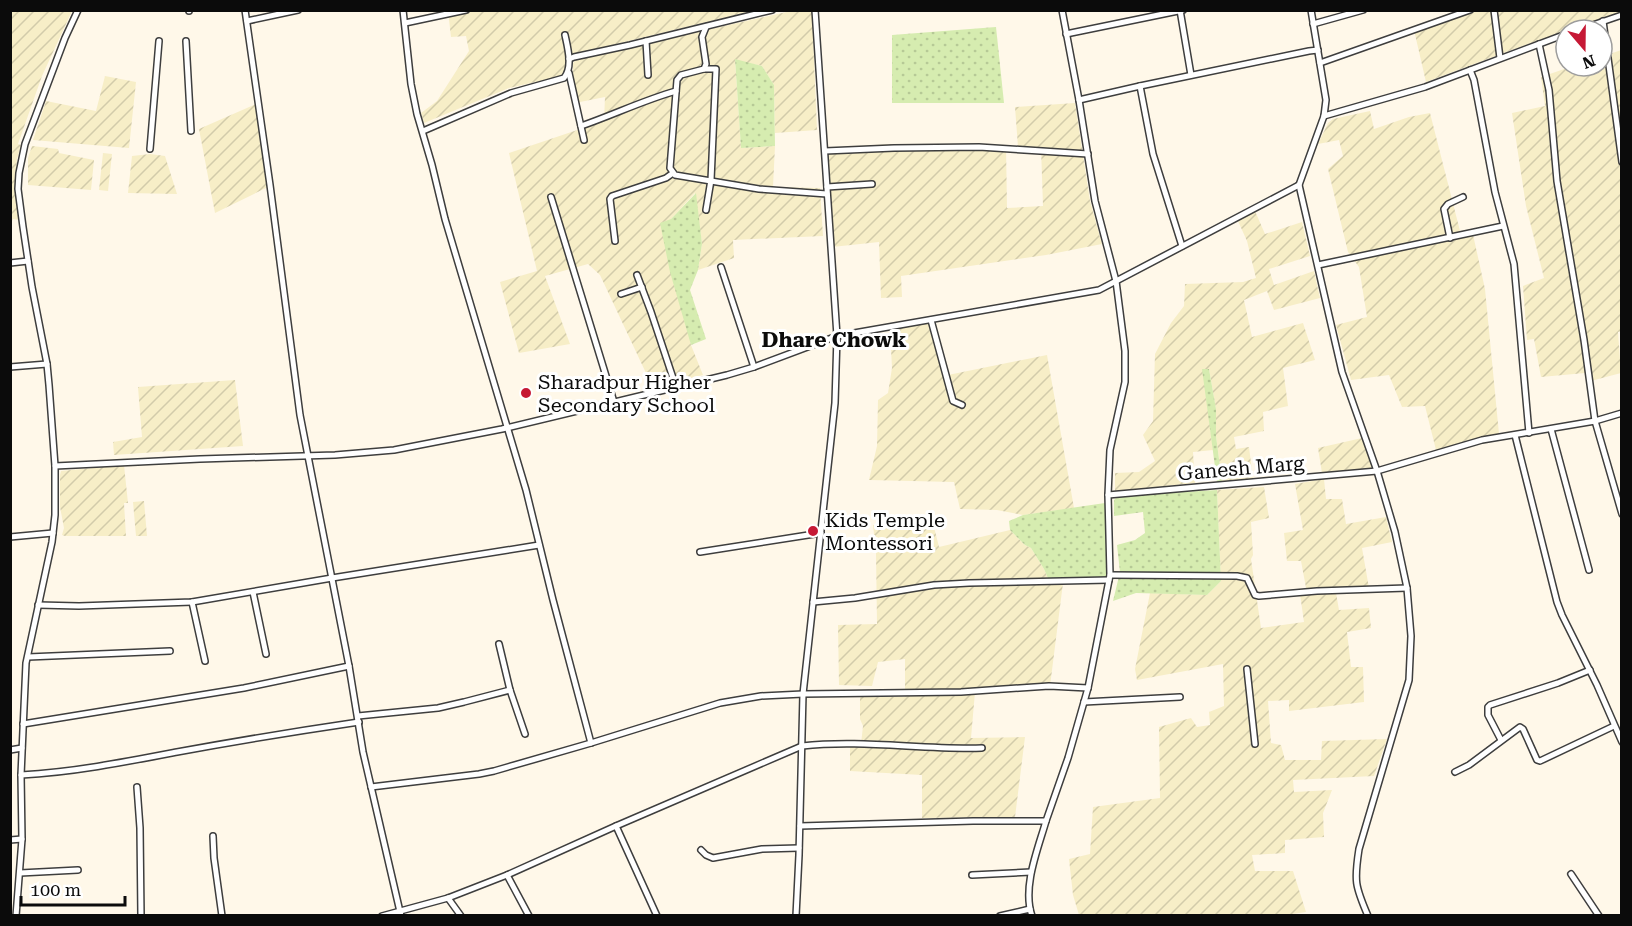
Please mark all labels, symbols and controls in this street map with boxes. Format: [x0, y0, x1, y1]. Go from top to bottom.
north arrow [1554, 18, 1614, 78]
text: N [1580, 51, 1598, 73]
district label: Dhare Chowk [762, 328, 907, 352]
place label: Sharadpur Higher Secondary School [538, 370, 715, 417]
marker: Sharadpur Higher Secondary School [519, 386, 533, 400]
street label: Ganesh Marg [1177, 450, 1306, 485]
place label: Kids Temple Montessori [825, 508, 945, 555]
marker: Kids Temple Montessori [806, 524, 820, 538]
scale bar [21, 869, 124, 907]
text: 100 m [30, 879, 81, 900]

